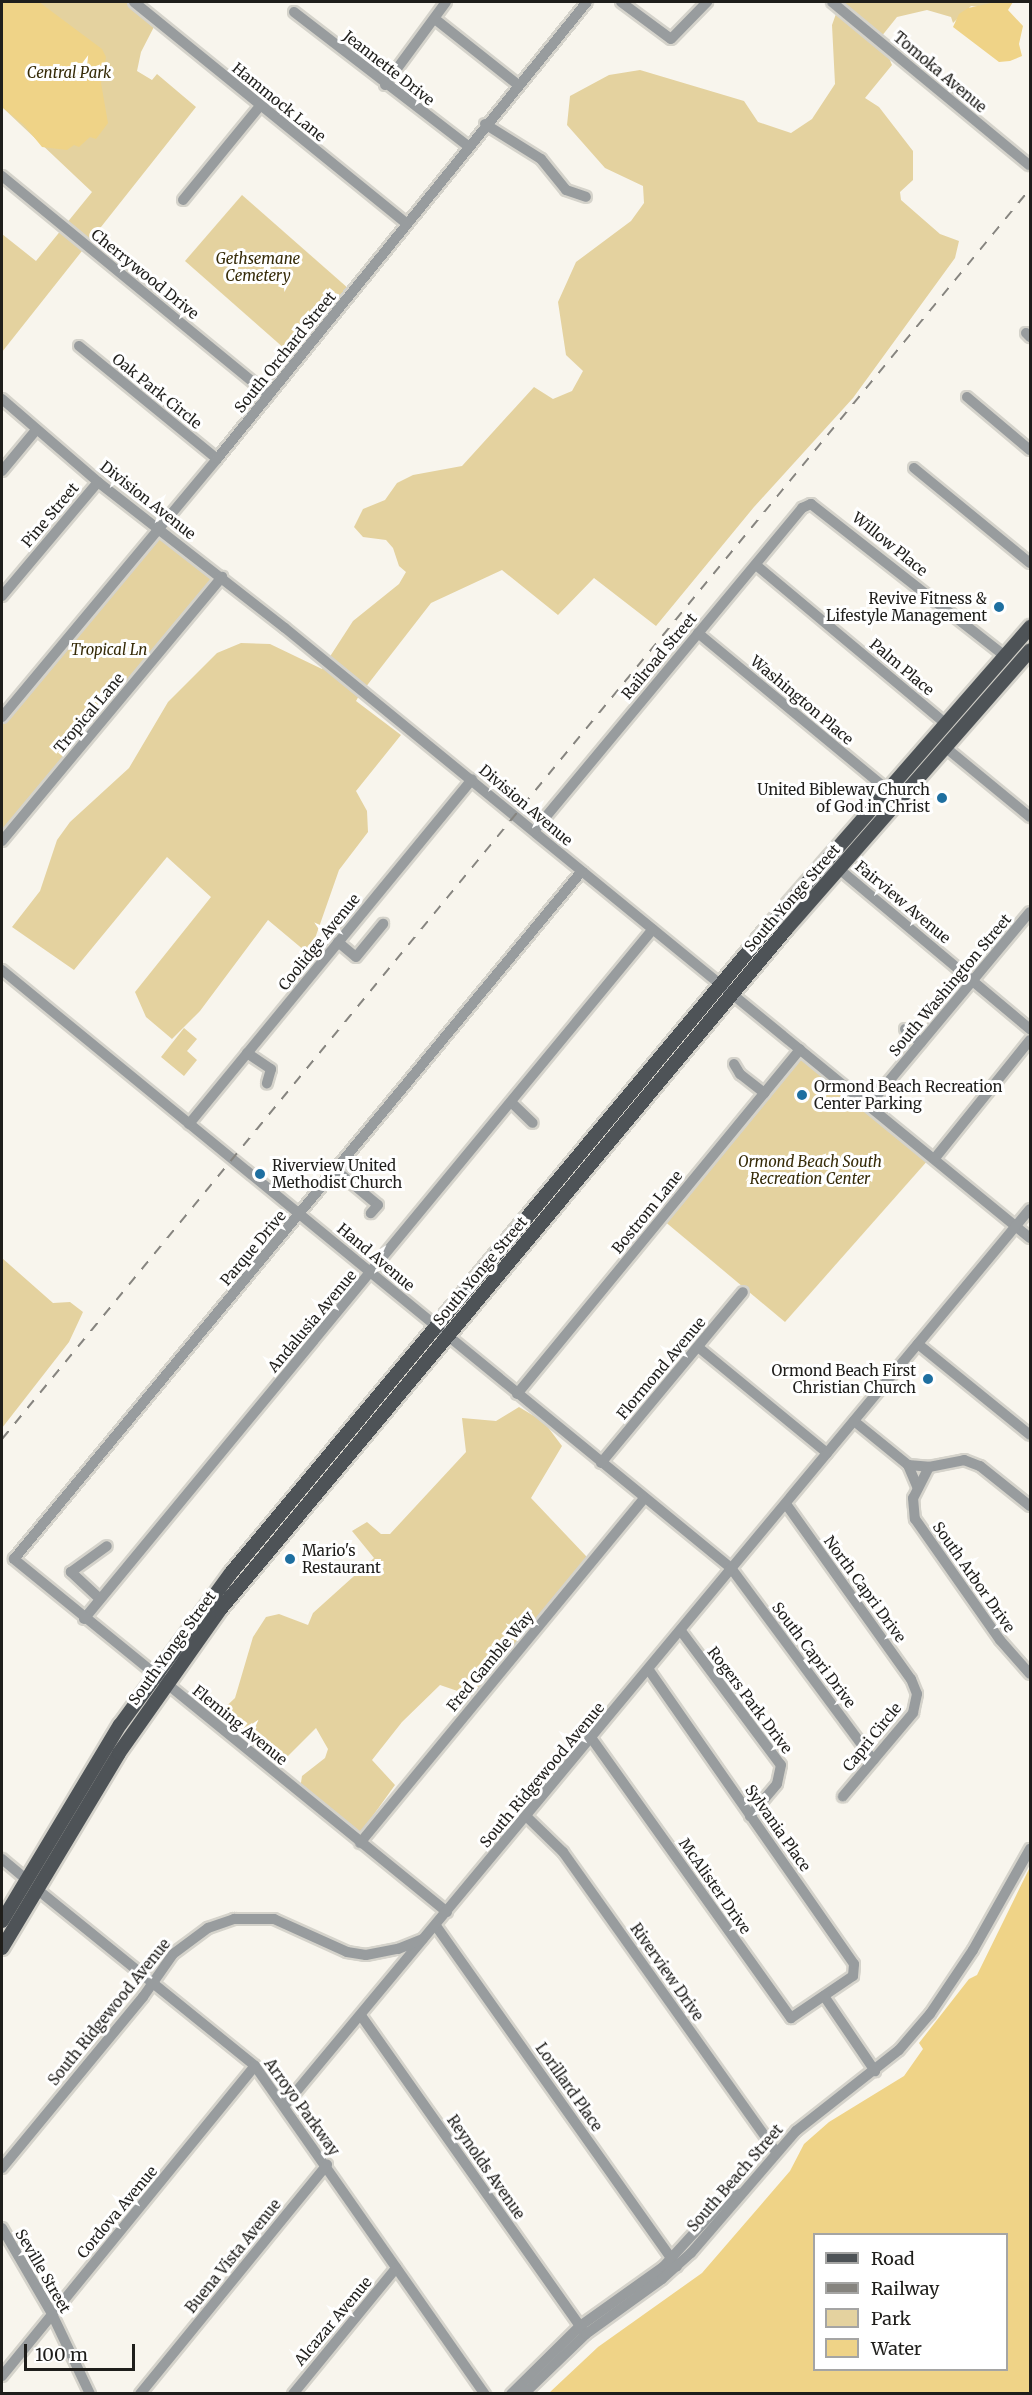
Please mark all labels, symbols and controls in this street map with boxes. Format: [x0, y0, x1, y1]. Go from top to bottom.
street label: Jeannette Drive [340, 27, 438, 109]
street label: Tomoka Avenue [890, 28, 990, 116]
street label: Hammock Lane [229, 59, 329, 145]
park label: Central Park [27, 64, 111, 82]
street label: Cherrywood Drive [88, 225, 202, 323]
park label: Gethsemane Cemetery [216, 249, 300, 284]
street label: South Orchard Street [231, 288, 339, 416]
street label: Oak Park Circle [109, 350, 205, 432]
street label: Division Avenue [97, 457, 199, 543]
street label: Pine Street [18, 479, 82, 551]
street label: Willow Place [849, 508, 931, 580]
place label: Revive Fitness & Lifestyle Management [826, 589, 987, 624]
marker: Revive Fitness & Lifestyle Management [992, 600, 1006, 614]
street label: Railroad Street [618, 609, 700, 703]
street label: Palm Place [866, 635, 938, 699]
park label: Tropical Ln [71, 641, 147, 659]
street label: Washington Place [747, 652, 857, 748]
street label: Tropical Lane [50, 669, 128, 757]
street label: Division Avenue [476, 761, 576, 849]
place label: United Bibleway Church of God in Christ [757, 780, 930, 815]
marker: United Bibleway Church of God in Christ [935, 791, 949, 805]
street label: South Yonge Street [740, 841, 844, 955]
street label: Fairview Avenue [852, 857, 954, 947]
street label: Coolidge Avenue [275, 890, 363, 994]
street label: South Washington Street [885, 910, 1015, 1060]
place label: Ormond Beach Recreation Center Parking [814, 1077, 1002, 1112]
marker: Ormond Beach Recreation Center Parking [795, 1088, 809, 1102]
park label: Ormond Beach South Recreation Center [738, 1152, 882, 1187]
place label: Riverview United Methodist Church [272, 1156, 402, 1191]
marker: Riverview United Methodist Church [253, 1167, 267, 1181]
street label: Bostrom Lane [608, 1167, 686, 1257]
street label: Parque Drive [216, 1207, 290, 1289]
street label: South Yonge Street [429, 1213, 531, 1329]
street label: Hand Avenue [334, 1220, 418, 1294]
street label: Andalusia Avenue [264, 1266, 360, 1376]
street label: Flormond Avenue [613, 1313, 709, 1423]
place label: Ormond Beach First Christian Church [771, 1361, 916, 1396]
marker: Ormond Beach First Christian Church [921, 1372, 935, 1386]
street label: South Arbor Drive [929, 1518, 1019, 1636]
street label: North Capri Drive [820, 1532, 910, 1646]
place label: Mario's Restaurant [302, 1541, 381, 1576]
marker: Mario's Restaurant [283, 1552, 297, 1566]
street label: South Yonge Street [125, 1588, 219, 1708]
street label: South Capri Drive [768, 1599, 860, 1711]
street label: Fred Gamble Way [443, 1607, 537, 1715]
street label: Rogers Park Drive [704, 1643, 796, 1757]
street label: Fleming Avenue [189, 1681, 291, 1769]
street label: South Ridgewood Avenue [476, 1699, 608, 1851]
street label: Capri Circle [839, 1699, 905, 1775]
street label: Sylvania Place [741, 1781, 815, 1875]
street label: McAlister Drive [675, 1835, 755, 1937]
street label: Riverview Drive [627, 1920, 707, 2024]
street label: South Ridgewood Avenue [44, 1935, 174, 2089]
street label: Lorillard Place [532, 2039, 606, 2135]
street label: Arroyo Parkway [261, 2055, 343, 2159]
street label: Reynolds Avenue [443, 2112, 529, 2222]
street label: South Beach Street [683, 2121, 787, 2235]
street label: Cordova Avenue [73, 2162, 161, 2262]
street label: Buena Vista Avenue [182, 2196, 284, 2316]
street label: Seville Street [12, 2226, 74, 2316]
legend [813, 2233, 1008, 2371]
text: Road [871, 2247, 915, 2270]
street label: Alcazar Avenue [291, 2273, 375, 2369]
text: Railway [871, 2277, 939, 2300]
text: Park [871, 2307, 911, 2330]
scale bar [27, 2332, 138, 2370]
text: Water [871, 2337, 922, 2360]
text: 100 m [35, 2343, 88, 2366]

